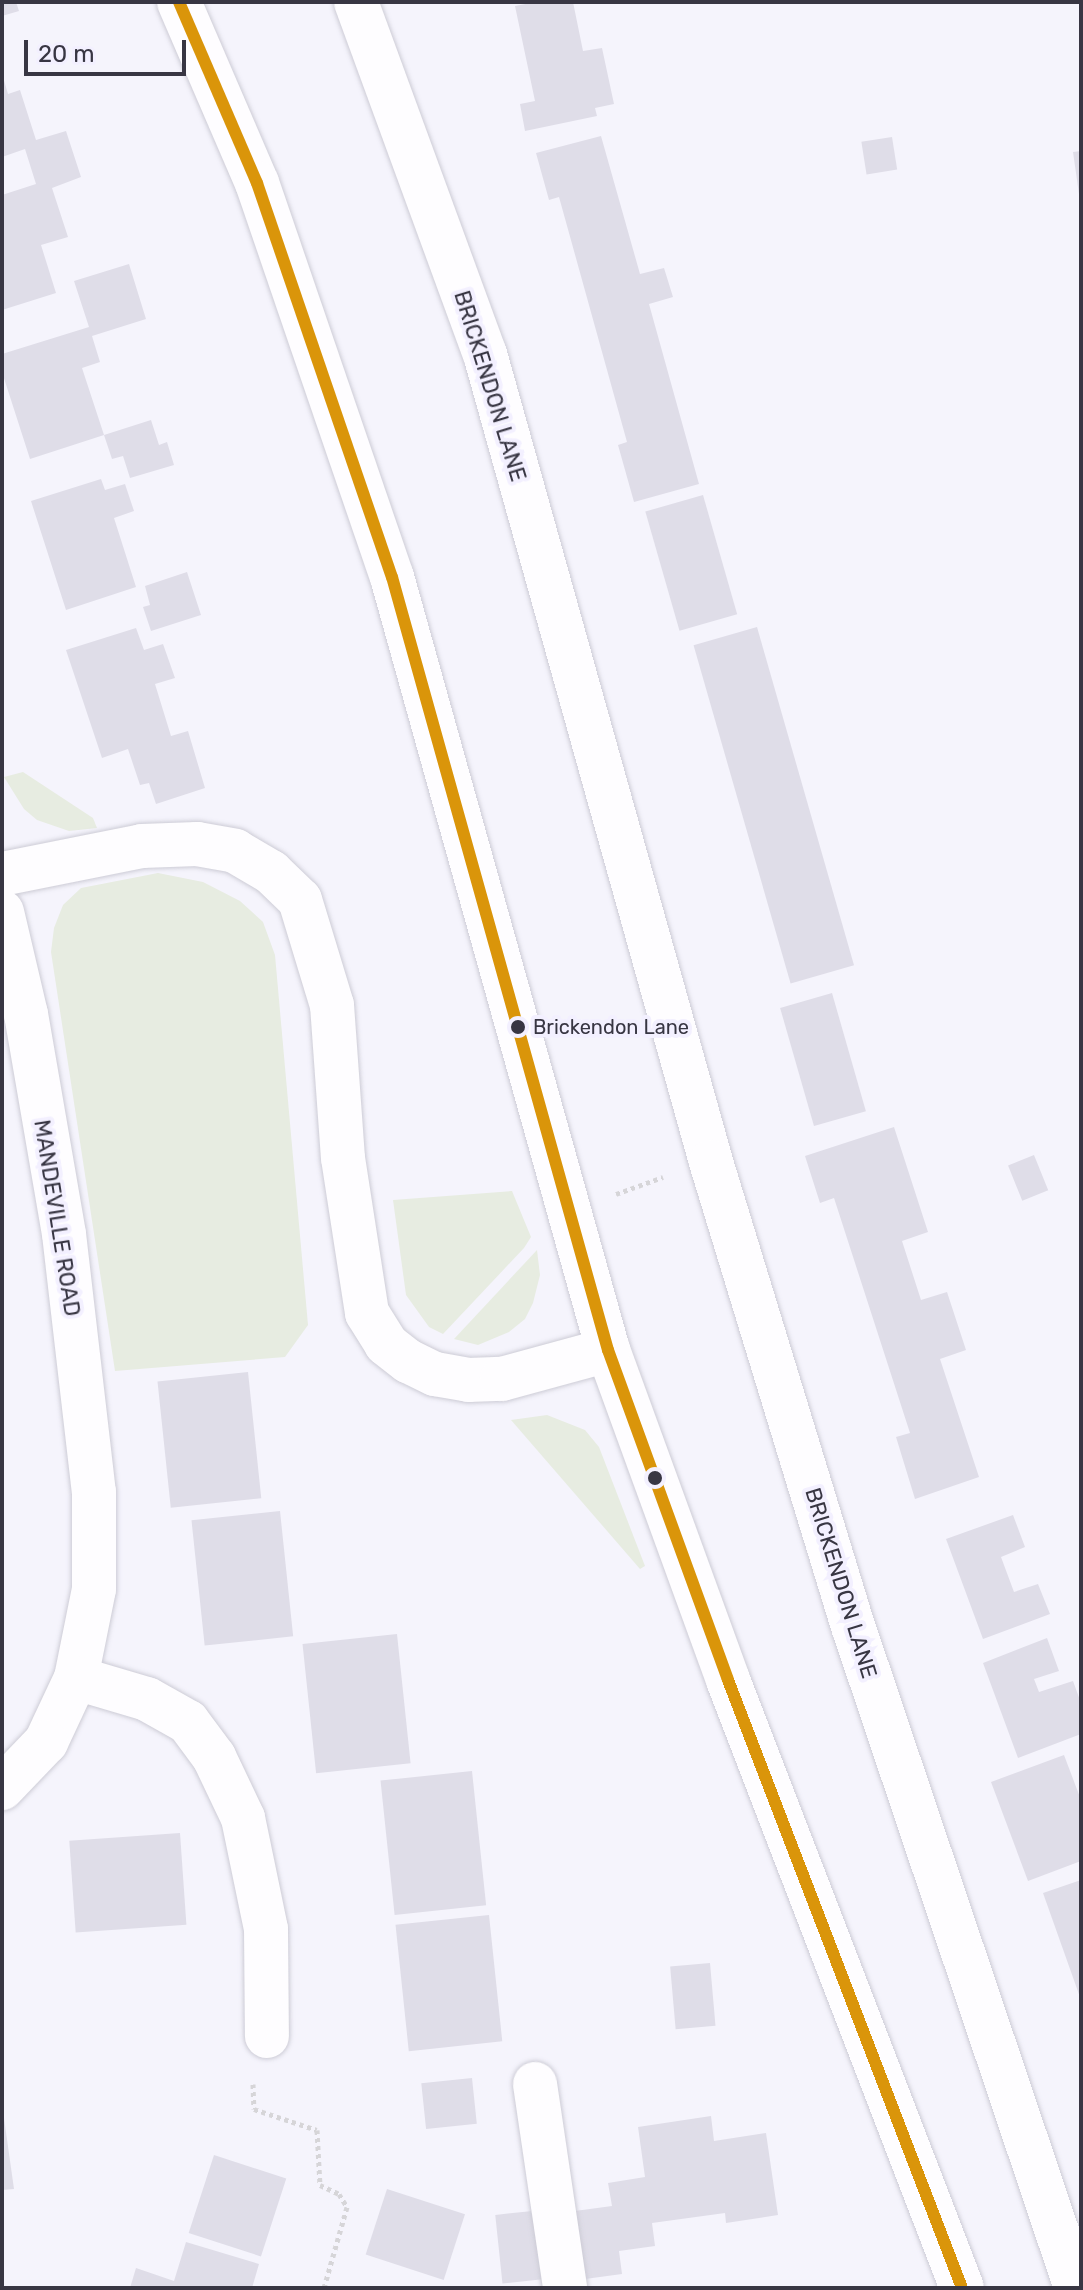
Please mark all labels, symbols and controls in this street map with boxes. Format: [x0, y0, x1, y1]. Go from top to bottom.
scale bar [28, 24, 190, 74]
text: 20 m [38, 40, 95, 68]
street label: BRICKENDON LANE [448, 287, 532, 485]
place label: Brickendon Lane [533, 1015, 689, 1039]
marker: Brickendon Lane [510, 1019, 526, 1035]
street label: MANDEVILLE ROAD [28, 1118, 86, 1318]
unlabelled marker [647, 1470, 663, 1486]
street label: BRICKENDON LANE [799, 1484, 883, 1682]

